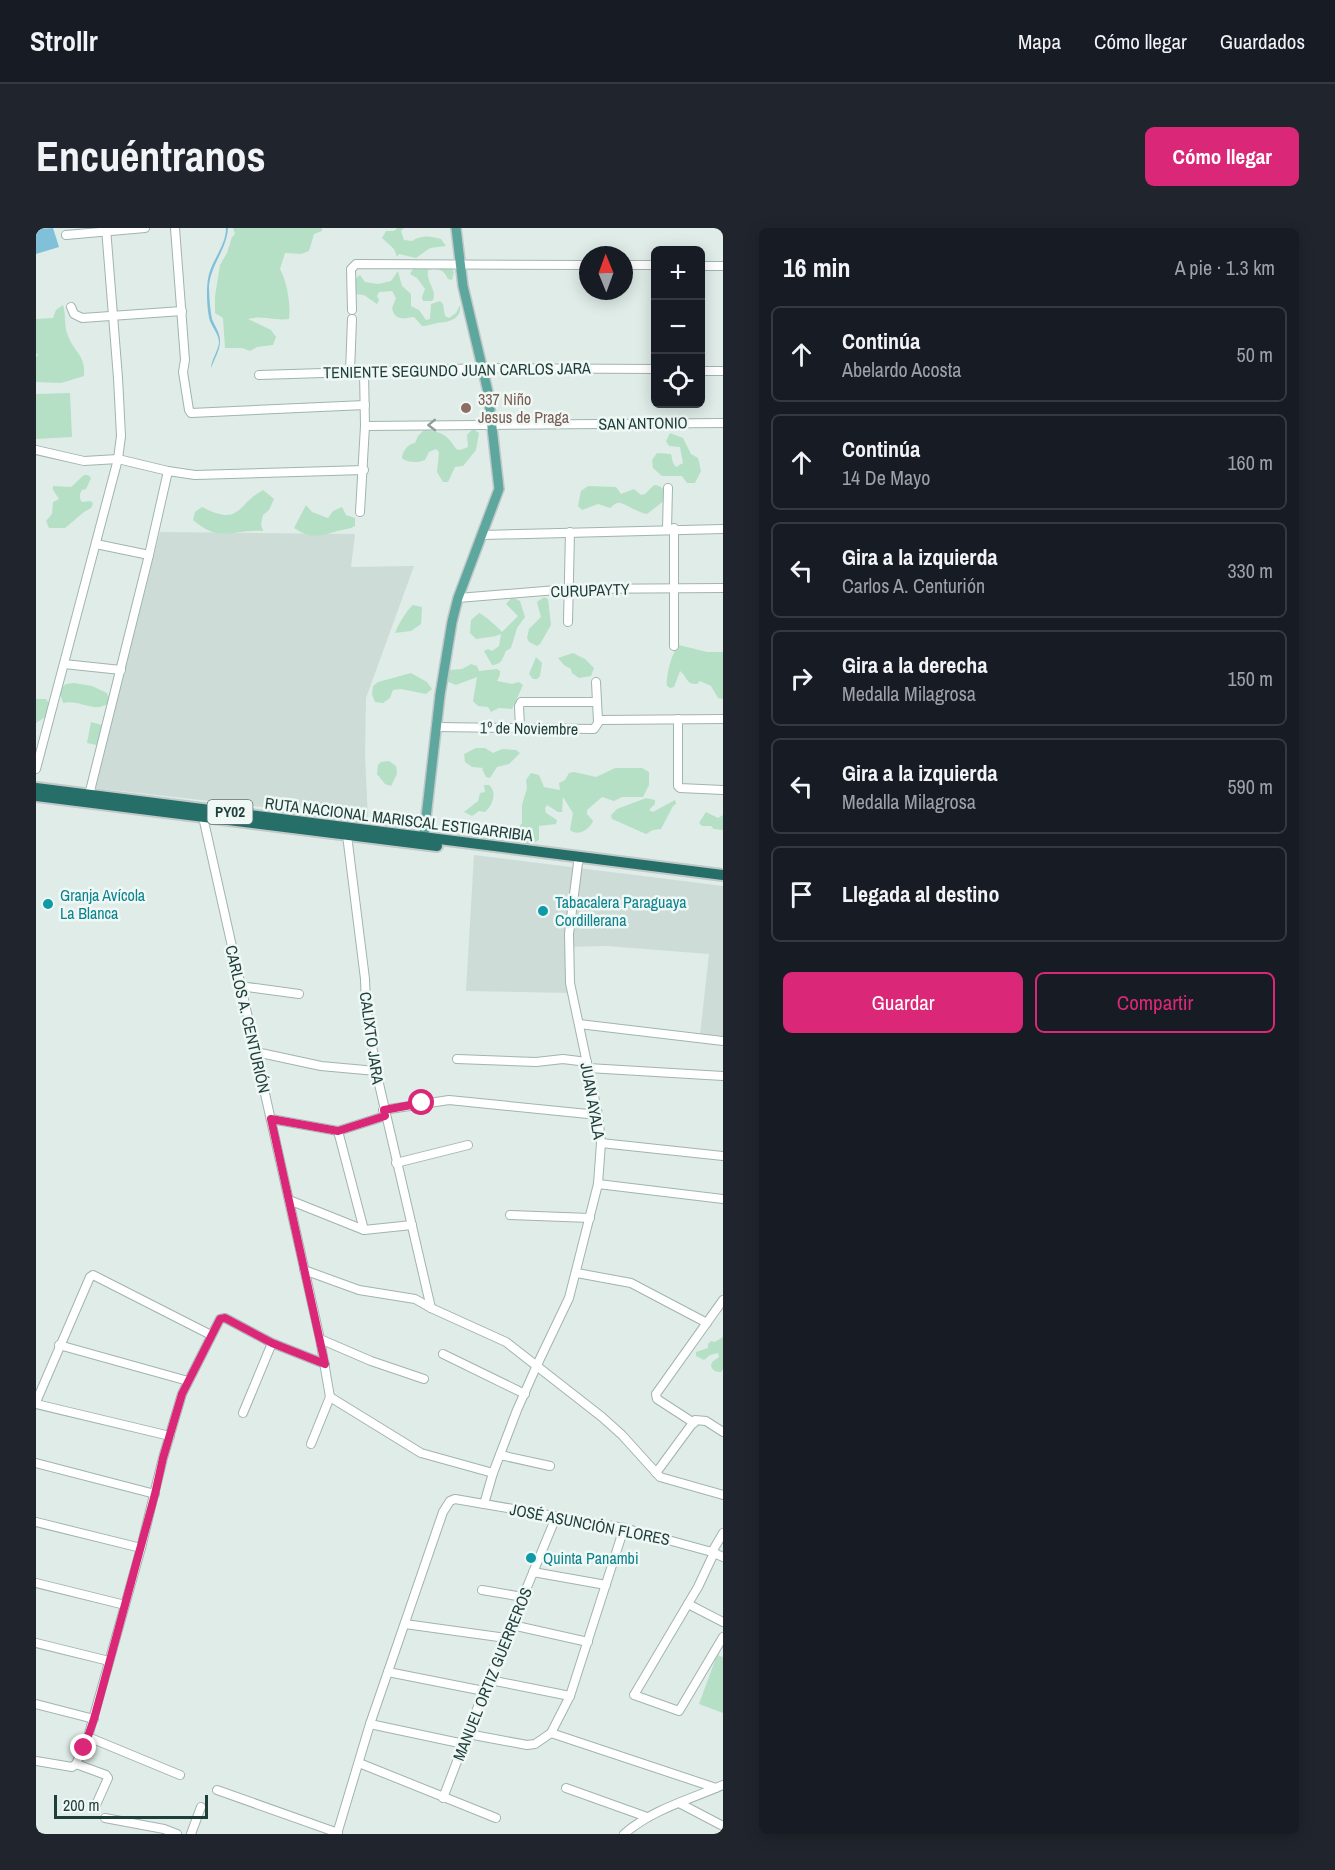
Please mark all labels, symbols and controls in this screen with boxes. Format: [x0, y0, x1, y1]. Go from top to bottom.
text: Strollr [30, 22, 98, 60]
text: Mapa [1018, 27, 1061, 56]
text: Cómo llegar [1094, 27, 1187, 56]
text: Guardados [1220, 27, 1305, 56]
button: Cómo llegar [1145, 127, 1299, 186]
text: Encuéntranos [36, 128, 266, 184]
north arrow [579, 246, 633, 300]
map controls [651, 246, 705, 408]
button: + [651, 246, 705, 300]
text: 16 min [783, 250, 851, 285]
text: A pie · 1.3 km [1175, 254, 1275, 281]
button: − [651, 300, 705, 354]
text: Continúa [842, 326, 920, 356]
icon: ahead [785, 338, 818, 371]
text: 50 m [1237, 341, 1273, 368]
button: locate [651, 354, 705, 408]
text: Abelardo Acosta [842, 356, 961, 383]
street label: TENIENTE SEGUNDO JUAN CARLOS JARA [323, 357, 591, 383]
place label: 337 Niño Jesus de Praga [478, 388, 570, 428]
marker: 337 Niño Jesus de Praga [459, 401, 473, 415]
street label: SAN ANTONIO [598, 411, 688, 435]
one-way arrow [428, 419, 437, 431]
text: Continúa [842, 434, 920, 464]
icon: ahead [785, 446, 818, 479]
text: 160 m [1227, 449, 1273, 476]
text: 14 De Mayo [842, 464, 930, 491]
text: Gira a la izquierda [842, 542, 997, 572]
icon: left [785, 554, 818, 587]
text: 330 m [1227, 557, 1273, 584]
text: Carlos A. Centurión [842, 572, 985, 599]
street label: CURUPAYTY [550, 578, 630, 602]
text: Gira a la derecha [842, 650, 987, 680]
icon: right [785, 662, 818, 695]
text: 150 m [1227, 665, 1273, 692]
text: Medalla Milagrosa [842, 680, 976, 707]
street label: 1º de Noviembre [480, 716, 578, 740]
text: Gira a la izquierda [842, 758, 997, 788]
icon: left [785, 770, 818, 803]
text: 590 m [1227, 773, 1273, 800]
text: Medalla Milagrosa [842, 788, 976, 815]
street label: RUTA NACIONAL MARISCAL ESTIGARRIBIA [264, 792, 535, 846]
road number: PY02 [208, 800, 252, 824]
icon: arrive [785, 878, 818, 911]
text: Llegada al destino [842, 879, 999, 909]
place label: Granja Avícola La Blanca [60, 884, 146, 924]
place label: Tabacalera Paraguaya Cordillerana [555, 891, 687, 931]
marker: Granja Avícola La Blanca [41, 897, 55, 911]
marker: Tabacalera Paraguaya Cordillerana [536, 904, 550, 918]
street label: CARLOS A. CENTURIÓN [220, 943, 276, 1095]
button: Guardar [783, 972, 1023, 1033]
button: Compartir [1035, 972, 1275, 1033]
street label: CALIXTO JARA [355, 990, 389, 1086]
street label: JUAN AYALA [575, 1061, 611, 1141]
route start [408, 1089, 434, 1115]
street label: JOSÉ ASUNCIÓN FLORES [508, 1498, 672, 1550]
place label: Quinta Panambi [543, 1547, 639, 1569]
marker: Quinta Panambi [524, 1551, 538, 1565]
street label: MANUEL ORTIZ GUERREROS [447, 1584, 537, 1764]
route end [70, 1734, 96, 1760]
scale bar [54, 1792, 208, 1820]
text: 200 m [63, 1794, 99, 1816]

